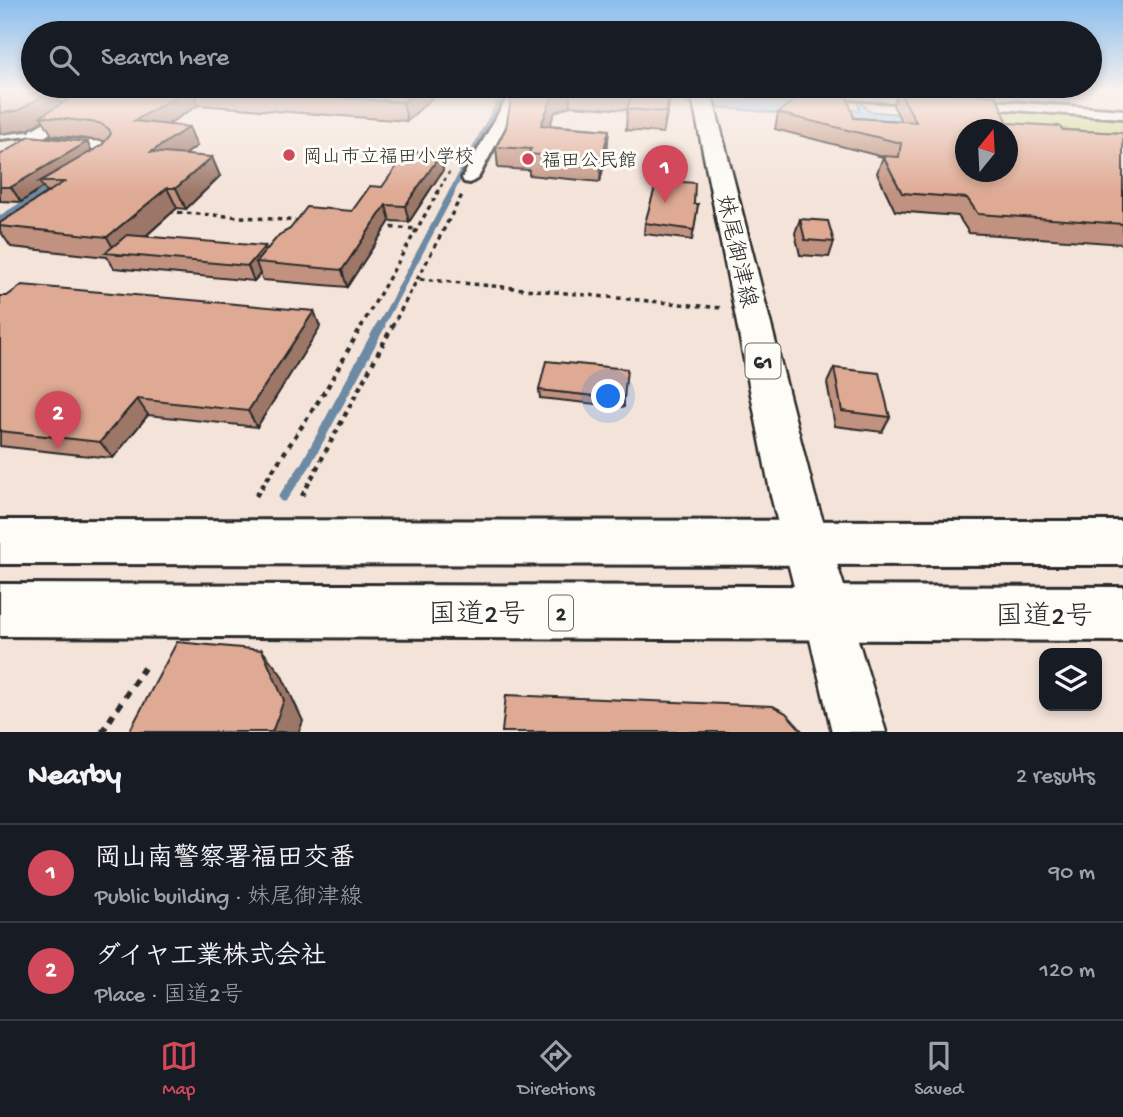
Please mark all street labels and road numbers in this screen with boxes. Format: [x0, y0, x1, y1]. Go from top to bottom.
street label: 妹尾御津線 [709, 192, 762, 311]
road number: 61 [746, 344, 780, 378]
road number: 2 [549, 596, 573, 630]
street label: 国道2号 [428, 599, 526, 633]
street label: 国道2号 [995, 601, 1093, 635]

